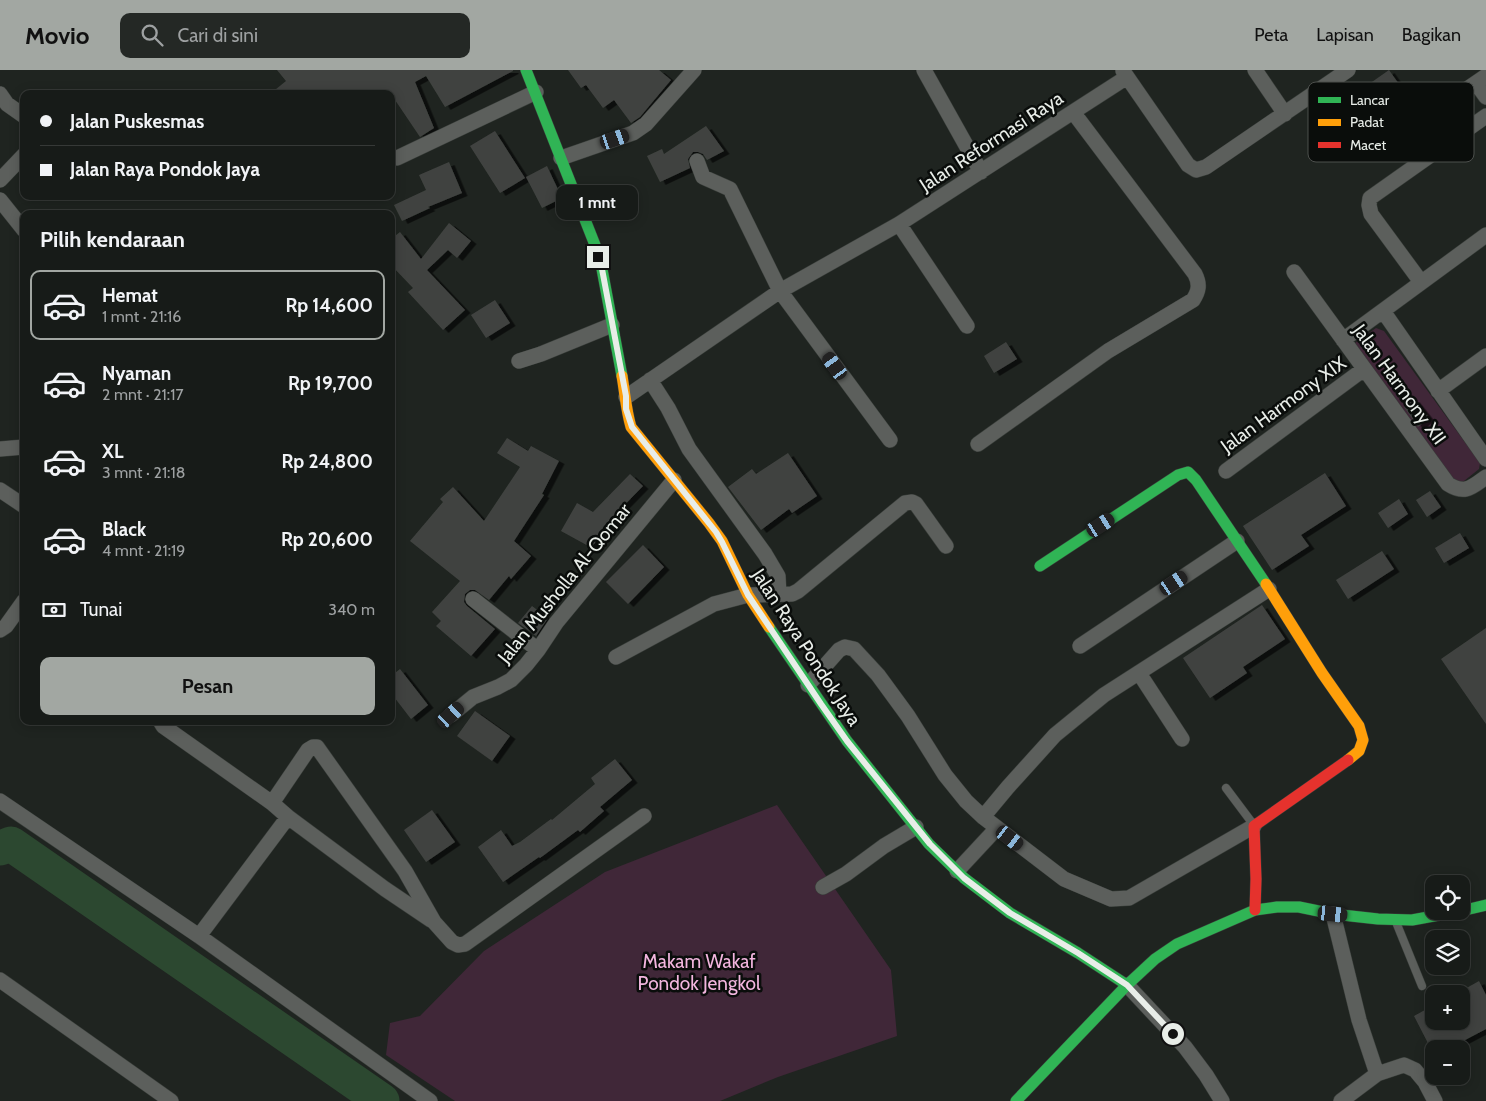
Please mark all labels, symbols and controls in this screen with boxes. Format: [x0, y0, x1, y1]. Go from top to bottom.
search box [120, 13, 470, 58]
text: Movio [25, 21, 90, 50]
icon: search [138, 21, 166, 49]
text: Cari di sini [178, 24, 258, 47]
text: Peta [1254, 24, 1288, 46]
text: Lapisan [1316, 24, 1374, 46]
text: Bagikan [1402, 24, 1461, 46]
legend [1308, 82, 1474, 162]
street label: Jalan Reformasi Raya [914, 86, 1067, 197]
text: Lancar [1350, 91, 1390, 109]
text: Jalan Puskesmas [70, 110, 204, 133]
text: Padat [1350, 113, 1384, 131]
car [598, 127, 631, 151]
text: Macet [1350, 136, 1386, 154]
text: Jalan Raya Pondok Jaya [70, 158, 260, 181]
callout: 1 mnt [557, 184, 639, 220]
text: 1 mnt [578, 193, 616, 212]
text: Pilih kendaraan [40, 226, 185, 253]
route end [587, 246, 609, 268]
icon: car [42, 283, 87, 328]
text: Hemat [102, 284, 158, 307]
text: Rp 14,600 [285, 294, 373, 317]
text: 1 mnt · 21:16 [102, 307, 181, 326]
street label: Jalan Harmony XII [1348, 319, 1451, 449]
car [820, 349, 849, 383]
street label: Jalan Harmony XIX [1215, 351, 1351, 458]
icon: car [42, 361, 87, 406]
text: Nyaman [102, 362, 171, 385]
text: Rp 19,700 [288, 372, 373, 395]
text: 2 mnt · 21:17 [102, 385, 183, 404]
icon: car [42, 439, 87, 484]
text: XL [102, 440, 123, 463]
text: Rp 24,800 [282, 450, 373, 473]
text: 3 mnt · 21:18 [102, 463, 185, 482]
street label: Jalan Musholla Al-Qomar [492, 499, 636, 669]
car [1084, 511, 1117, 539]
icon: car [42, 517, 87, 562]
text: Black [102, 518, 146, 541]
text: Rp 20,600 [281, 528, 373, 551]
text: 4 mnt · 21:19 [102, 541, 185, 560]
street label: Jalan Raya Pondok Jaya [747, 564, 866, 730]
car [1157, 568, 1190, 598]
icon: cash [40, 596, 68, 624]
text: Tunai [80, 598, 122, 621]
text: 340 m [328, 600, 375, 619]
button: Pesan [40, 657, 375, 715]
car [434, 699, 467, 731]
car [993, 823, 1026, 853]
map controls [1425, 875, 1470, 1085]
button: locate [1425, 875, 1470, 920]
car [1317, 905, 1348, 923]
button: layers [1425, 930, 1470, 975]
park label: Makam Wakaf Pondok Jengkol [638, 950, 761, 995]
button: + [1425, 985, 1470, 1030]
route start [1162, 1023, 1184, 1045]
button: − [1425, 1040, 1470, 1085]

